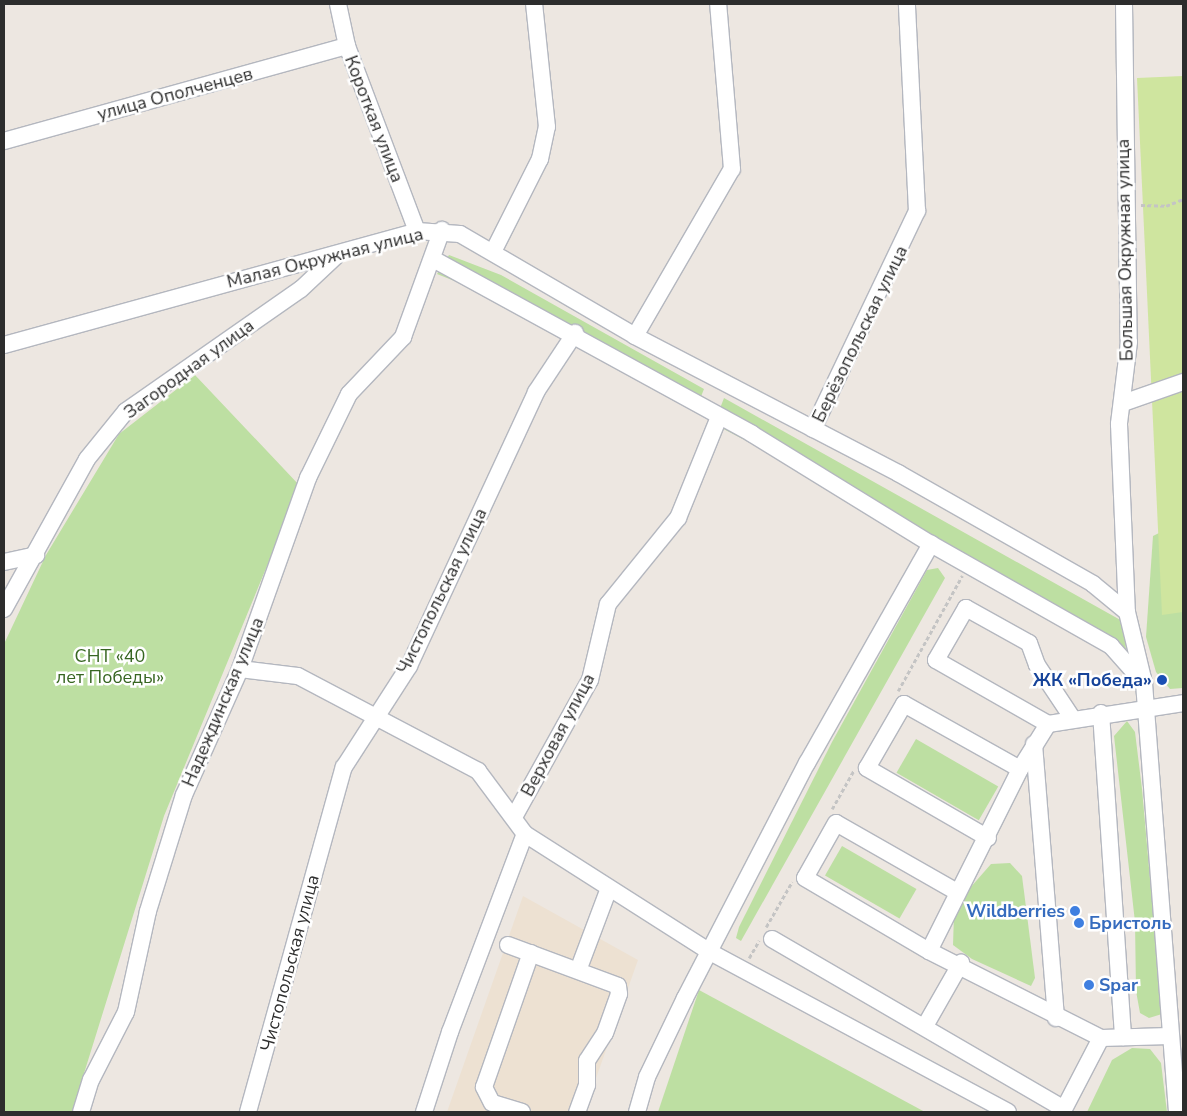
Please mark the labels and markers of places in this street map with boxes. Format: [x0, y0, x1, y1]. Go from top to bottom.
place label: ЖК «Победа» [1033, 669, 1152, 691]
marker: ЖК «Победа» [1156, 674, 1168, 686]
place label: Wildberries [966, 900, 1065, 922]
marker: Wildberries [1069, 905, 1081, 917]
place label: Бристоль [1089, 912, 1171, 934]
marker: Бристоль [1073, 917, 1085, 929]
place label: Spar [1099, 974, 1138, 996]
marker: Spar [1083, 979, 1095, 991]

